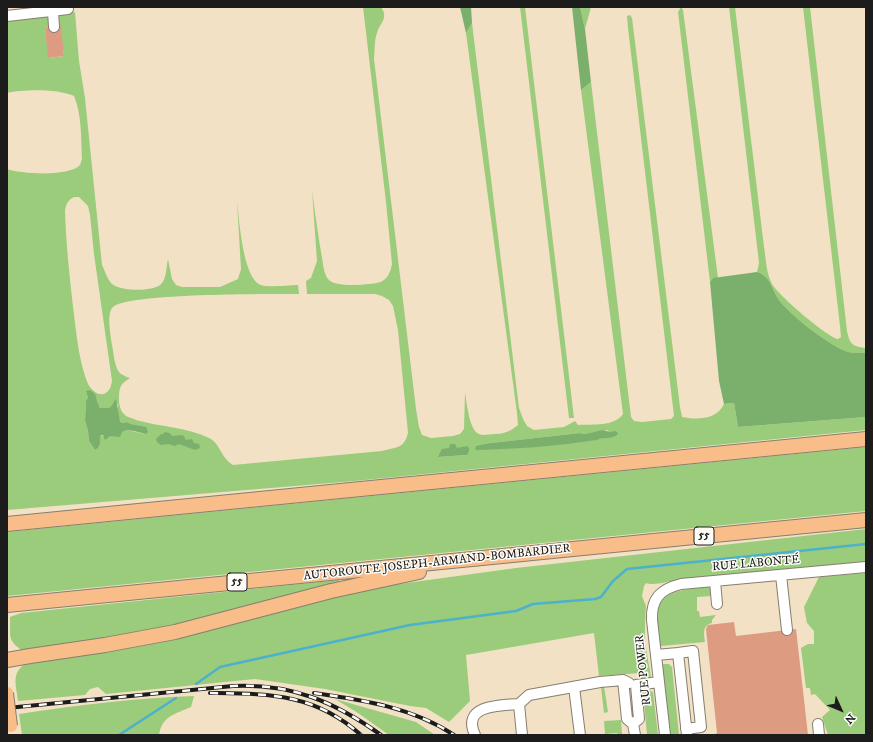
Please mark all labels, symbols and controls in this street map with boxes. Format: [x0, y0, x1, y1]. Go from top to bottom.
road number: 55 [694, 527, 714, 545]
street label: AUTOROUTE JOSEPH-ARMAND-BOMBARDIER [303, 542, 571, 584]
street label: RUE LABONTÉ [712, 553, 800, 575]
road number: 55 [227, 573, 247, 591]
street label: RUE POWER [633, 634, 655, 706]
north arrow [821, 690, 861, 730]
text: N [841, 710, 858, 726]

